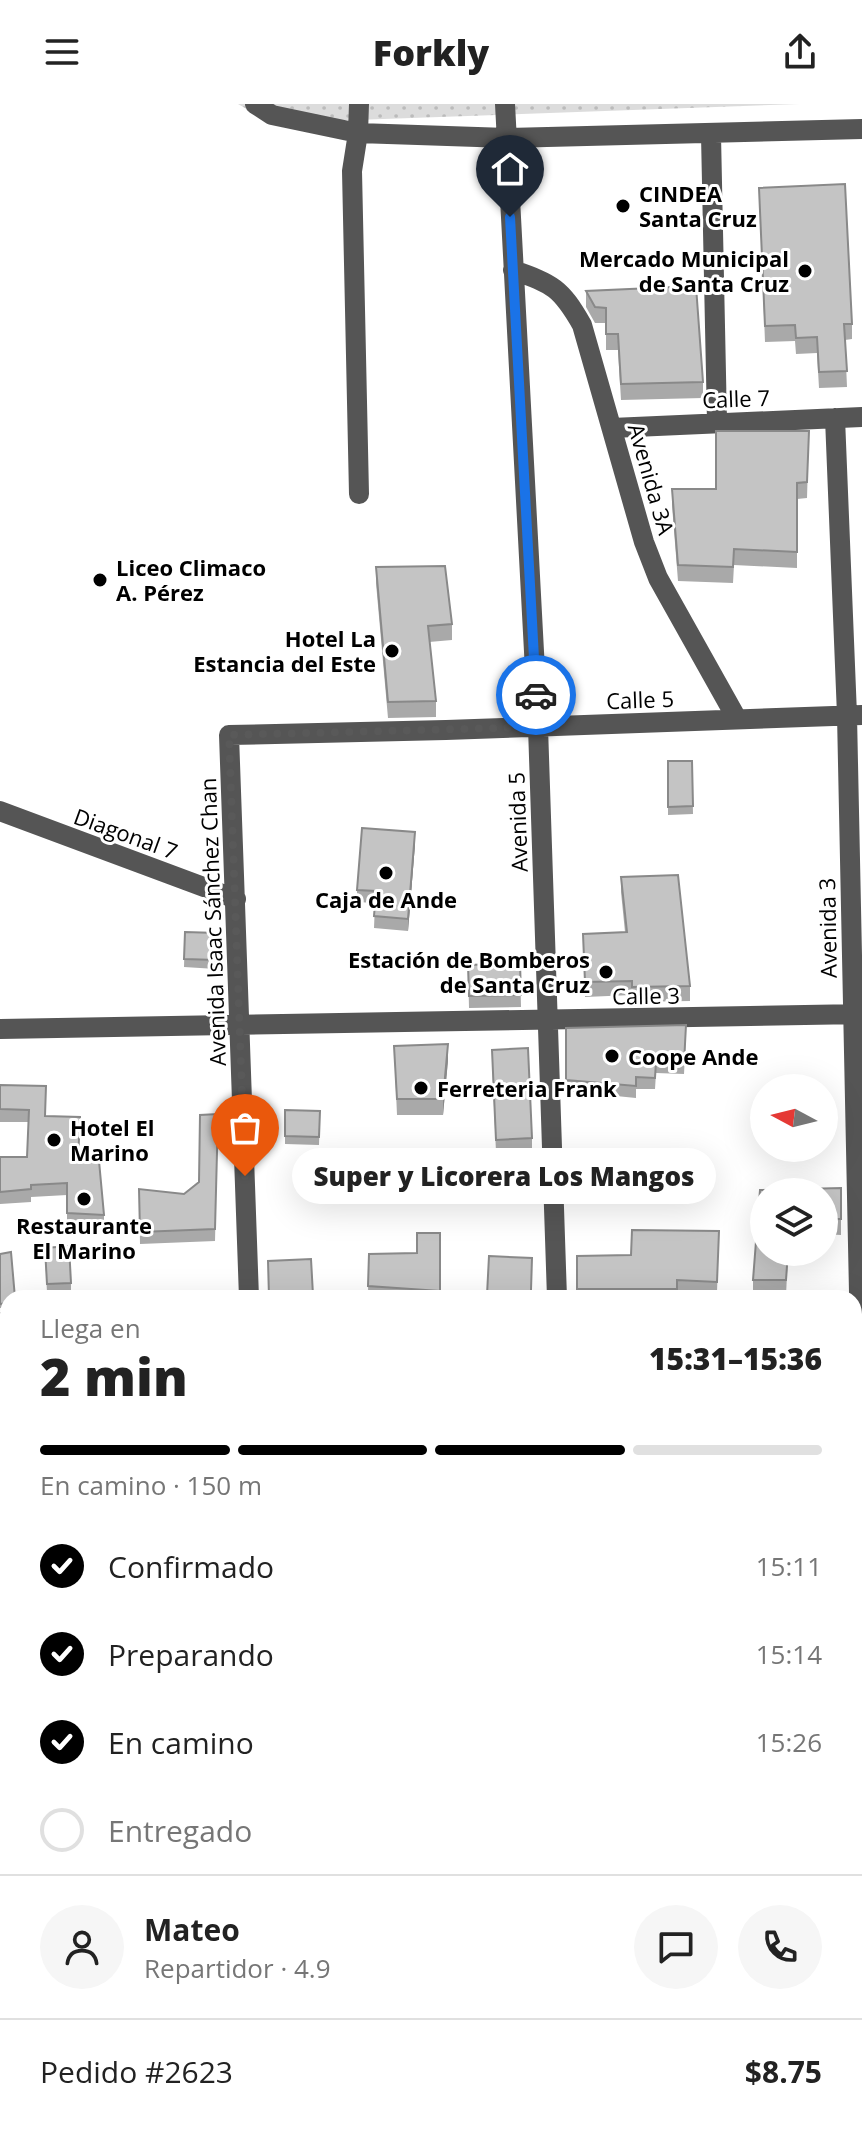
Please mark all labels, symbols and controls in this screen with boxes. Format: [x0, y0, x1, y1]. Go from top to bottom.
text: Forkly [373, 28, 489, 77]
icon: menu [40, 30, 84, 74]
icon: share [778, 30, 822, 74]
pin [476, 135, 544, 217]
icon: home [488, 147, 532, 191]
place label: CINDEA Santa Cruz [639, 178, 757, 233]
marker: CINDEA Santa Cruz [614, 197, 632, 215]
place label: Mercado Municipal de Santa Cruz [579, 243, 789, 298]
marker: Mercado Municipal de Santa Cruz [796, 262, 814, 280]
street label: Calle 7 [702, 382, 770, 414]
street label: Avenida 3A [622, 420, 682, 538]
place label: Liceo Climaco A. Pérez [116, 552, 266, 607]
marker: Liceo Climaco A. Pérez [91, 571, 109, 589]
place label: Hotel La Estancia del Este [193, 623, 376, 678]
marker: Hotel La Estancia del Este [383, 642, 401, 660]
courier [496, 655, 576, 735]
icon: car [514, 673, 558, 717]
street label: Calle 5 [606, 683, 674, 715]
street label: Avenida 5 [500, 771, 534, 873]
street label: Avenida Isaac Sánchez Chan [192, 777, 232, 1067]
street label: Diagonal 7 [70, 800, 182, 866]
marker: Caja de Ande [377, 864, 395, 882]
street label: Avenida 3 [811, 878, 843, 978]
place label: Caja de Ande [315, 884, 457, 914]
place label: Estación de Bomberos de Santa Cruz [348, 944, 590, 999]
marker: Estación de Bomberos de Santa Cruz [597, 963, 615, 981]
street label: Calle 3 [612, 979, 680, 1011]
place label: Coope Ande [628, 1041, 758, 1071]
marker: Coope Ande [603, 1047, 621, 1065]
place label: Ferreteria Frank [437, 1073, 617, 1103]
north arrow [750, 1074, 838, 1162]
map controls [750, 1074, 838, 1266]
marker: Ferreteria Frank [412, 1079, 430, 1097]
pin [211, 1094, 279, 1176]
icon: bag [223, 1106, 267, 1150]
place label: Hotel El Marino [70, 1112, 154, 1167]
marker: Hotel El Marino [45, 1131, 63, 1149]
callout: Super y Licorera Los Mangos [293, 1148, 717, 1204]
text: Super y Licorera Los Mangos [314, 1158, 694, 1194]
button: layers [750, 1178, 838, 1266]
marker: Restaurante El Marino [75, 1190, 93, 1208]
place label: Restaurante El Marino [16, 1210, 152, 1265]
text: Llega en [40, 1310, 141, 1346]
text: 15:31–15:36 [649, 1338, 822, 1379]
text: 2 min [40, 1340, 188, 1411]
text: En camino · 150 m [40, 1467, 262, 1503]
icon: check [40, 1544, 84, 1588]
text: Confirmado [108, 1546, 274, 1587]
text: 15:11 [756, 1548, 822, 1584]
icon: check [40, 1632, 84, 1676]
text: Preparando [108, 1634, 274, 1675]
text: 15:14 [756, 1636, 822, 1672]
icon: check [40, 1720, 84, 1764]
text: En camino [108, 1722, 254, 1763]
text: 15:26 [756, 1724, 822, 1760]
text: Entregado [108, 1810, 252, 1851]
button: person [40, 1905, 124, 1989]
button: chat [634, 1905, 718, 1989]
button: phone [738, 1905, 822, 1989]
text: Mateo [144, 1909, 240, 1950]
text: Repartidor · 4.9 [144, 1950, 331, 1986]
text: Pedido #2623 [40, 2051, 233, 2092]
text: $8.75 [745, 2051, 822, 2092]

